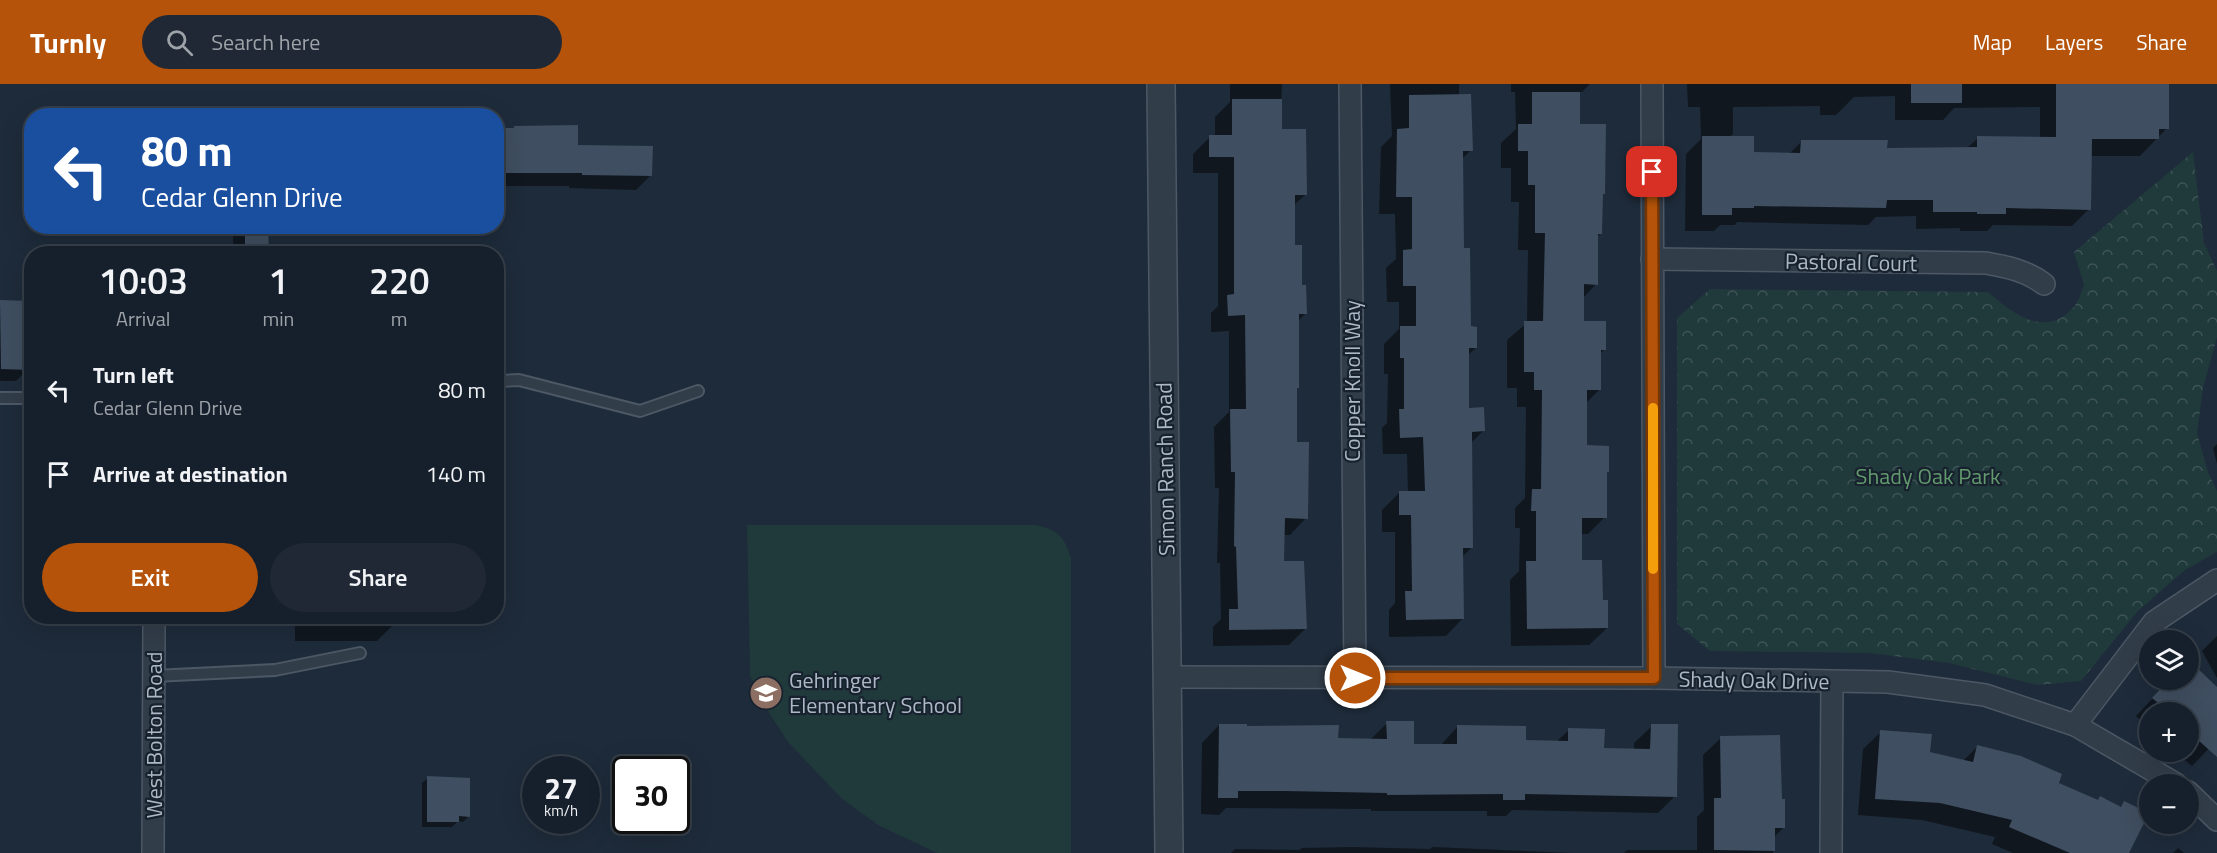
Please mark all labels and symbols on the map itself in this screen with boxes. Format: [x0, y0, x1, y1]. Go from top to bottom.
pin [1626, 146, 1677, 197]
street label: Pastoral Court [1784, 244, 1918, 280]
street label: Copper Knoll Way [1335, 300, 1369, 462]
street label: Simon Ranch Road [1146, 382, 1184, 556]
park label: Shady Oak Park [1856, 459, 2001, 493]
position arrow [1323, 646, 1387, 710]
street label: West Bolton Road [137, 652, 171, 818]
street label: Shady Oak Drive [1678, 662, 1830, 698]
place label: Gehringer Elementary School [789, 663, 962, 722]
school or university icon: Gehringer Elementary School [748, 675, 784, 711]
speed limit sign: 30 [612, 756, 690, 834]

